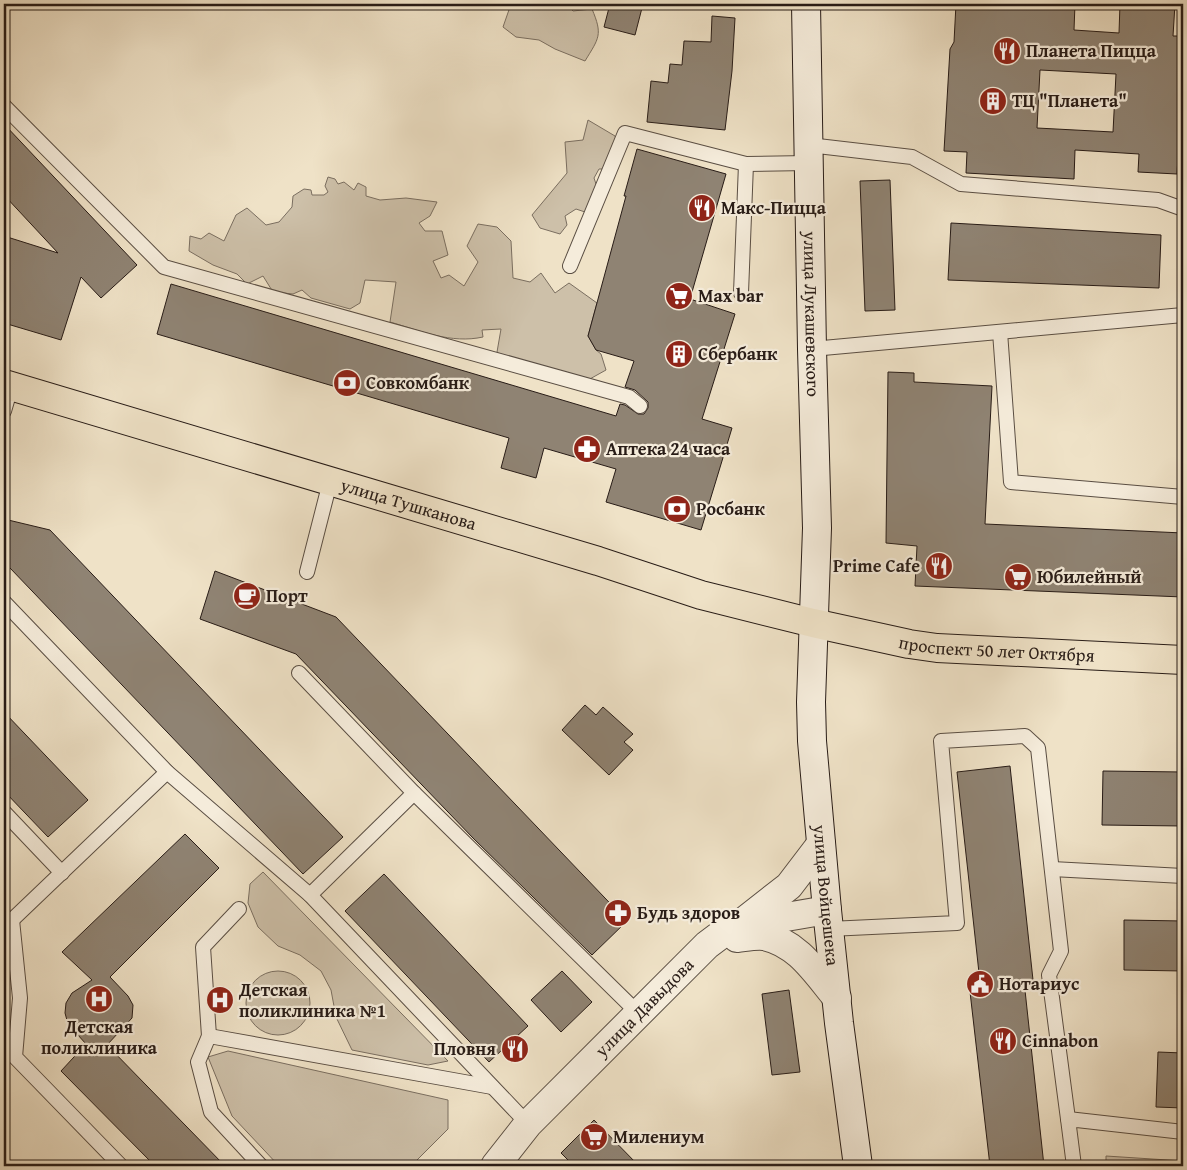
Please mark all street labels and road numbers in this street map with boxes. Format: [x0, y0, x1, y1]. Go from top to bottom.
street label: улица Лукашевского [797, 230, 827, 397]
street label: улица Тушканова [336, 471, 480, 537]
street label: проспект 50 лет Октября [896, 628, 1095, 669]
street label: улица Войцешека [806, 822, 847, 967]
street label: улица Давыдова [588, 951, 700, 1064]

